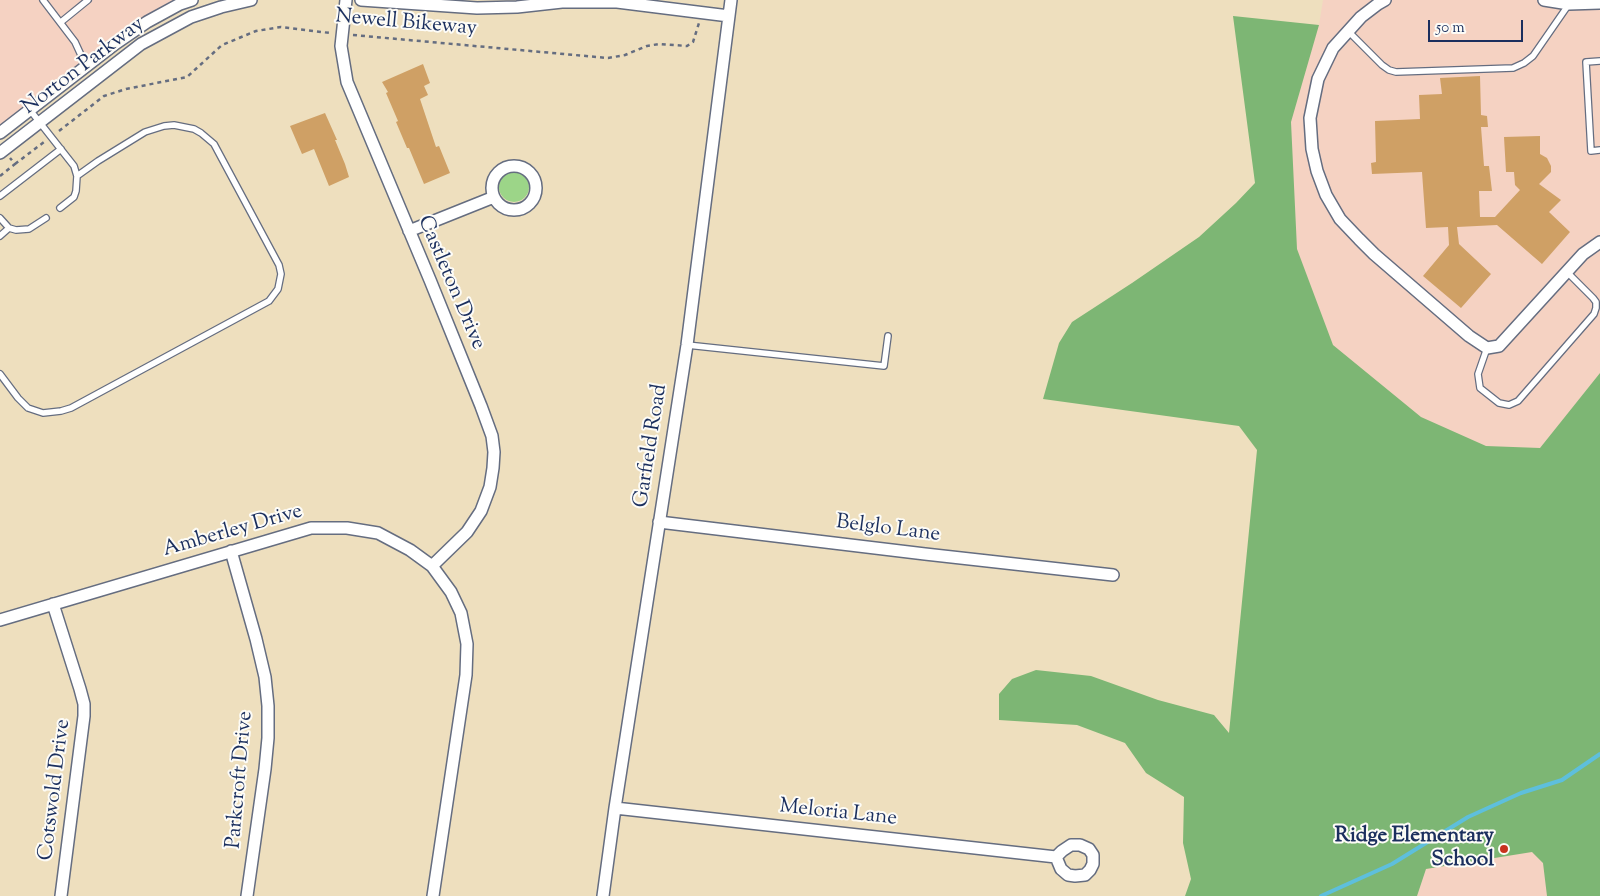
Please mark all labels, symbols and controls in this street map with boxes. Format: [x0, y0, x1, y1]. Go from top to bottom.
street label: Newell Bikeway [334, 5, 478, 43]
scale bar [1430, 10, 1525, 42]
street label: Norton Parkway [18, 13, 150, 121]
text: 50 m [1436, 18, 1465, 39]
street label: Castleton Drive [410, 212, 490, 354]
street label: Garfield Road [630, 382, 674, 510]
street label: Amberley Drive [160, 500, 306, 564]
street label: Belglo Lane [834, 511, 942, 549]
street label: Parkcroft Drive [222, 710, 260, 850]
street label: Cotswold Drive [35, 718, 77, 862]
street label: Meloria Lane [778, 795, 898, 833]
place label: Ridge Elementary School [1335, 824, 1494, 874]
marker: Ridge Elementary School [1498, 843, 1510, 855]

